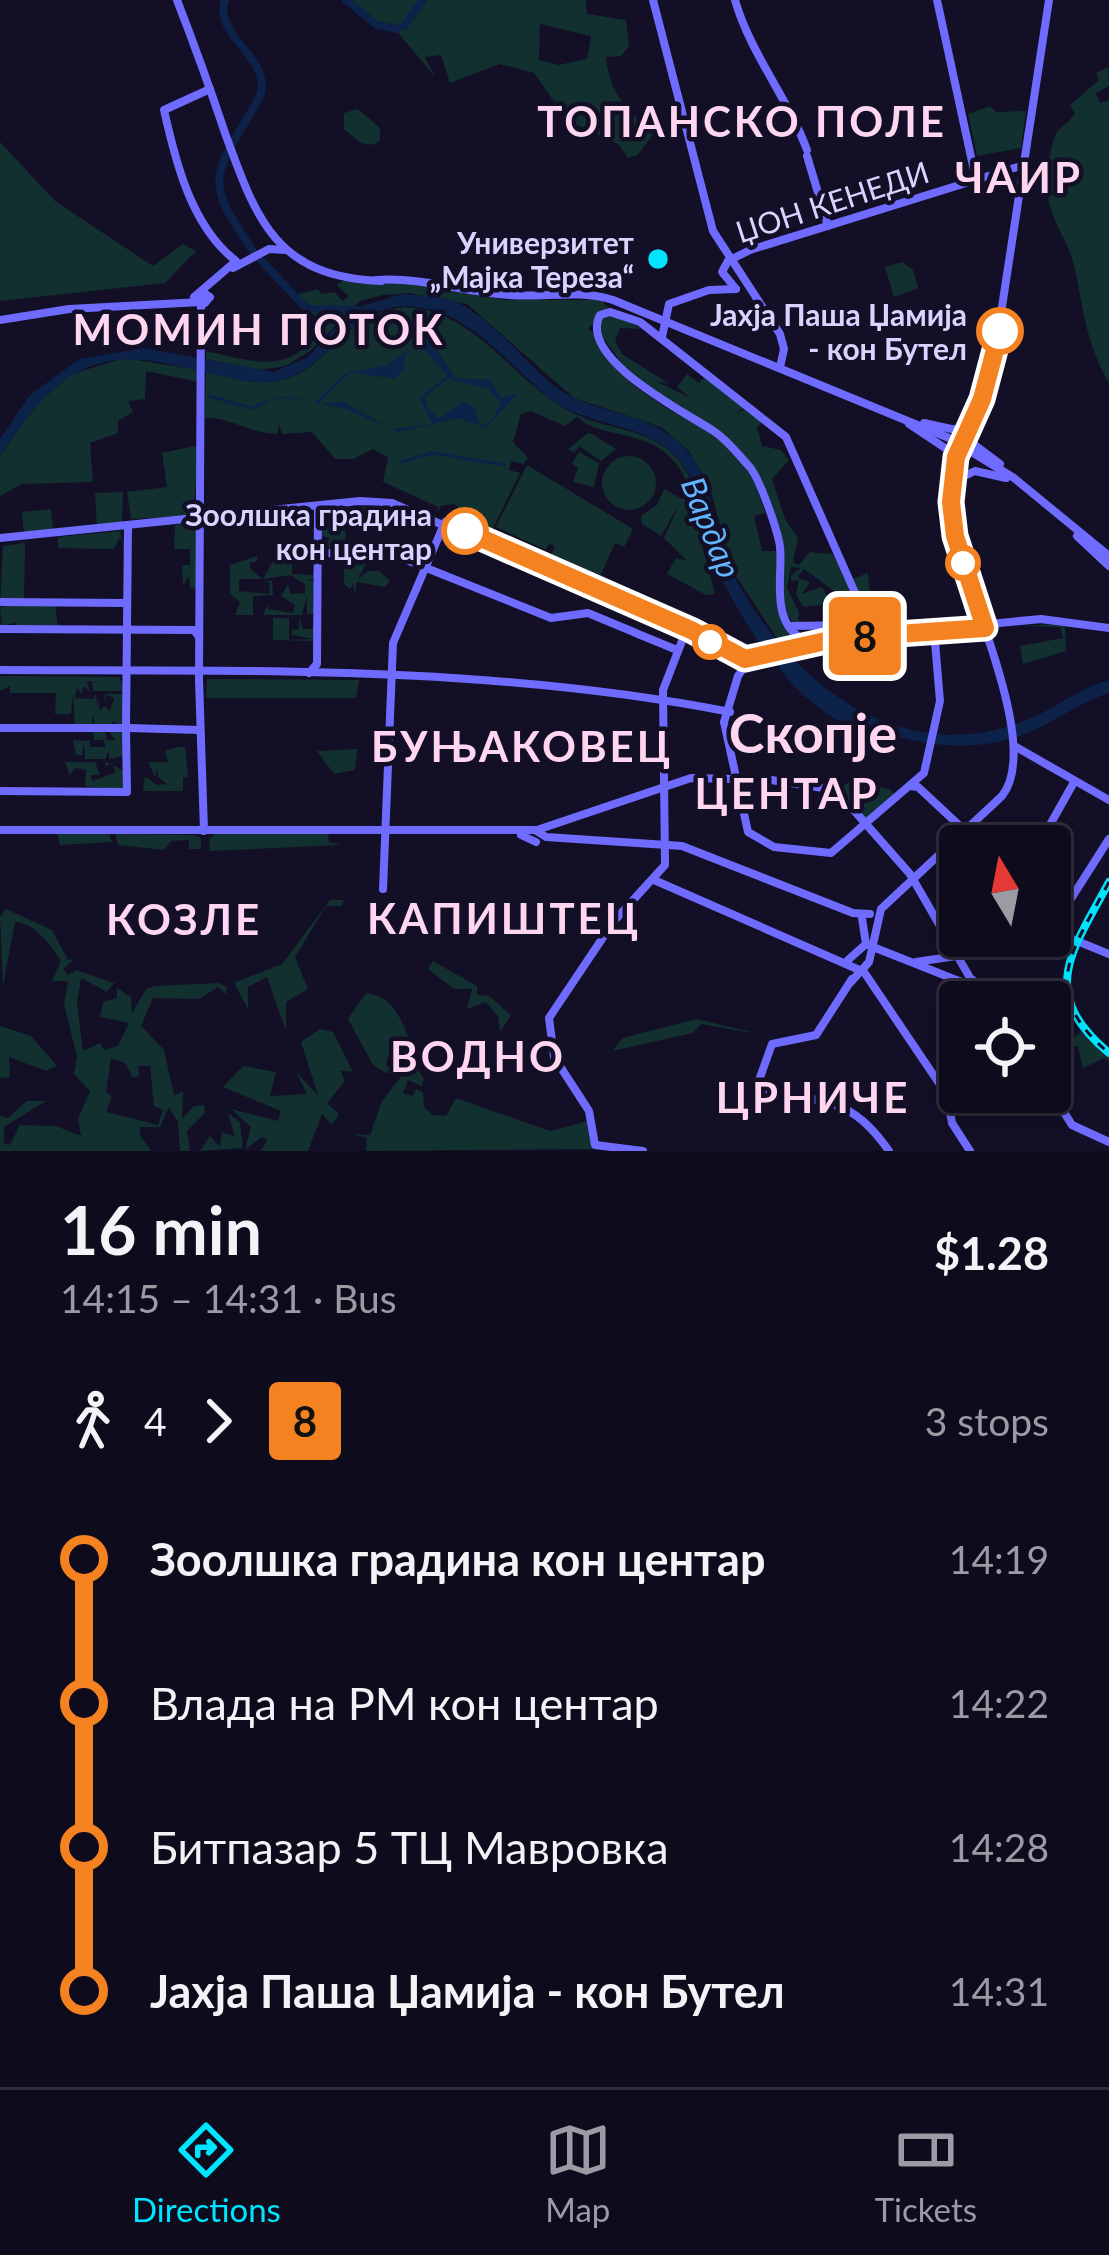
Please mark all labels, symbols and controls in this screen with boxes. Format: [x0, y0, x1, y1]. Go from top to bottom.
district label: ТОПАНСКО ПОЛЕ [537, 96, 947, 146]
district label: ЧАИР [955, 152, 1083, 202]
street label: ЏОН КЕНЕДИ [731, 153, 933, 249]
place label: Универзитет „Мајка Тереза“ [430, 224, 635, 294]
marker: Универзитет „Мајка Тереза“ [645, 246, 671, 272]
place label: Јахја Паша Џамија - кон Бутел [710, 296, 967, 366]
district label: МОМИН ПОТОК [73, 304, 445, 354]
marker: Јахја Паша Џамија - кон Бутел [978, 309, 1022, 353]
water label: Вардар [674, 471, 750, 583]
place label: Зоолшка градина кон центар [185, 496, 432, 566]
marker: Зоолшка градина кон центар [443, 509, 487, 553]
unlabelled marker [947, 547, 979, 579]
line badge: 8 [826, 597, 904, 675]
text: 8 [853, 611, 877, 661]
unlabelled marker [694, 626, 726, 658]
district label: Скопје [729, 700, 897, 765]
district label: БУЊАКОВЕЦ [371, 721, 673, 771]
district label: ЦЕНТАР [694, 768, 880, 818]
north arrow [939, 825, 1071, 957]
map controls [939, 825, 1071, 1113]
district label: КАПИШТЕЦ [367, 893, 641, 943]
district label: КОЗЛЕ [106, 894, 262, 944]
button: locate [939, 981, 1071, 1113]
district label: ВОДНО [390, 1031, 566, 1081]
district label: ЦРНИЧЕ [716, 1072, 910, 1122]
text: 16 min [60, 1190, 262, 1269]
text: $1.28 [934, 1226, 1049, 1280]
text: 14:15 – 14:31 · Bus [60, 1275, 397, 1321]
icon: walk [60, 1388, 126, 1454]
icon: forward [185, 1388, 251, 1454]
text: 8 [293, 1396, 317, 1446]
text: 4 [144, 1398, 167, 1444]
text: 3 stops [925, 1398, 1049, 1444]
text: Зоолшка градина кон центар [150, 1532, 765, 1586]
text: 14:19 [949, 1536, 1049, 1582]
text: Влада на РМ кон центар [150, 1676, 659, 1730]
text: 14:22 [949, 1680, 1049, 1726]
text: Битпазар 5 ТЦ Мавровка [150, 1820, 669, 1874]
text: 14:28 [949, 1824, 1049, 1870]
text: Јахја Паша Џамија - кон Бутел [150, 1964, 785, 2018]
text: 14:31 [949, 1968, 1049, 2014]
tab: Directions [132, 2117, 281, 2229]
tab: Map [545, 2117, 611, 2229]
tab: Tickets [875, 2117, 977, 2229]

